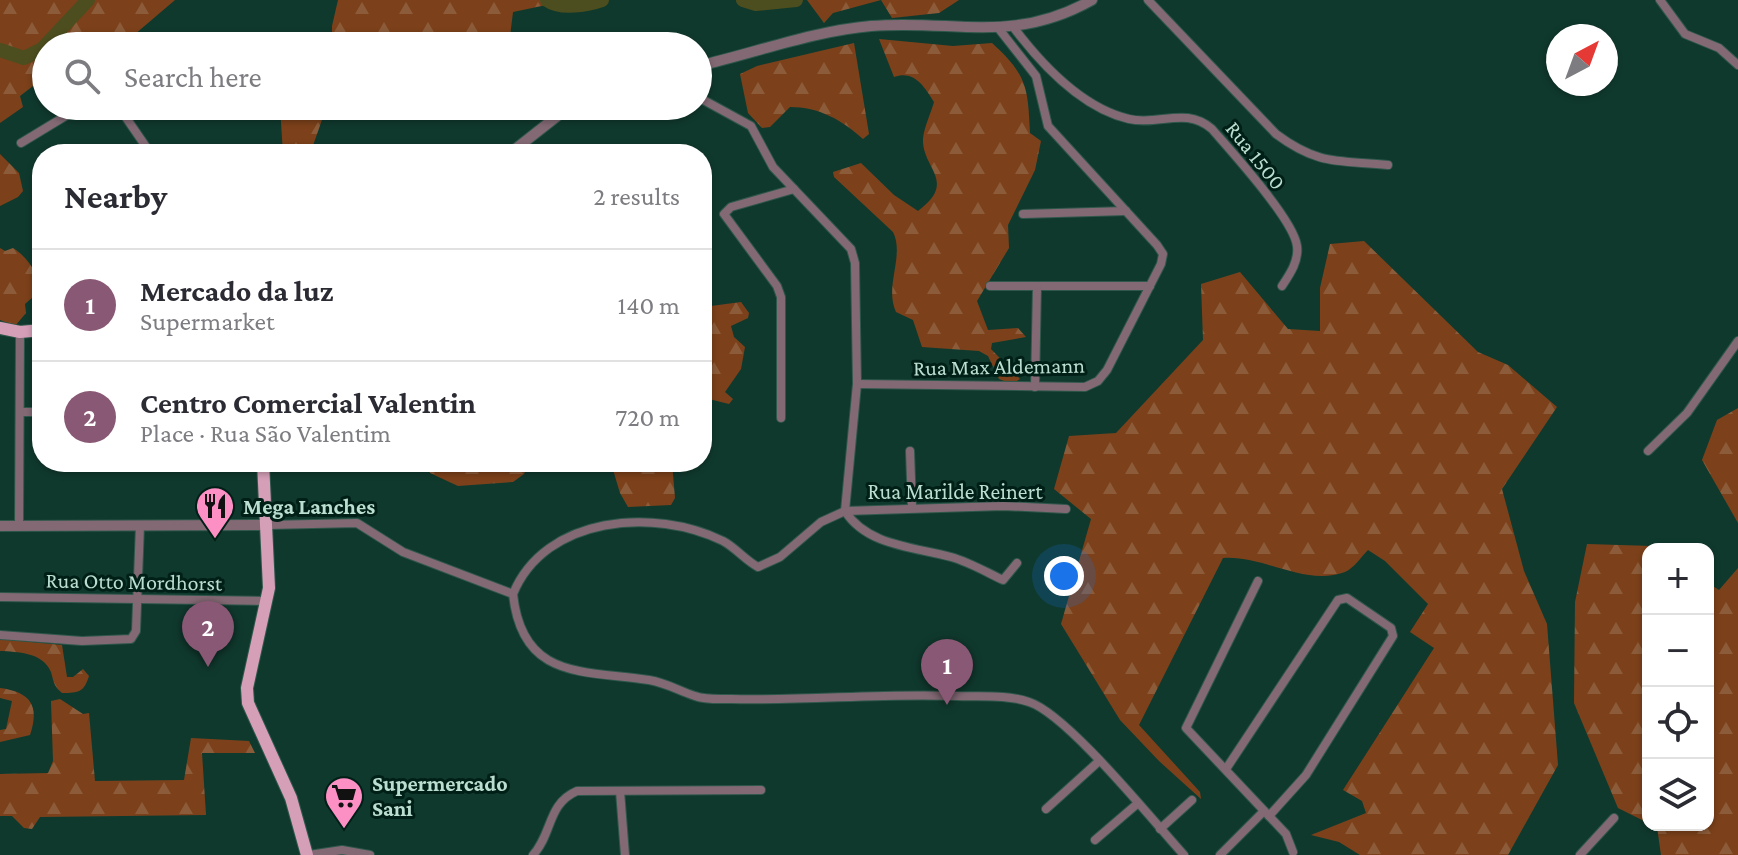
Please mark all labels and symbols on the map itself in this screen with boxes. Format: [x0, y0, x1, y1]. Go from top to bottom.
north arrow [1546, 24, 1618, 96]
street label: Rua 1500 [1221, 116, 1291, 194]
street label: Rua Max Aldemann [913, 352, 1085, 380]
street label: Rua Marilde Reinert [867, 479, 1043, 504]
restaurant icon: Mega Lanches [194, 485, 236, 540]
place label: Mega Lanches [243, 494, 375, 519]
your location [1044, 556, 1084, 596]
street label: Rua Otto Mordhorst [46, 567, 223, 596]
pin: 2 [182, 601, 234, 667]
pin: 1 [921, 639, 973, 705]
place label: Supermercado Sani [372, 771, 508, 821]
supermarket icon: Supermercado Sani [323, 775, 365, 830]

